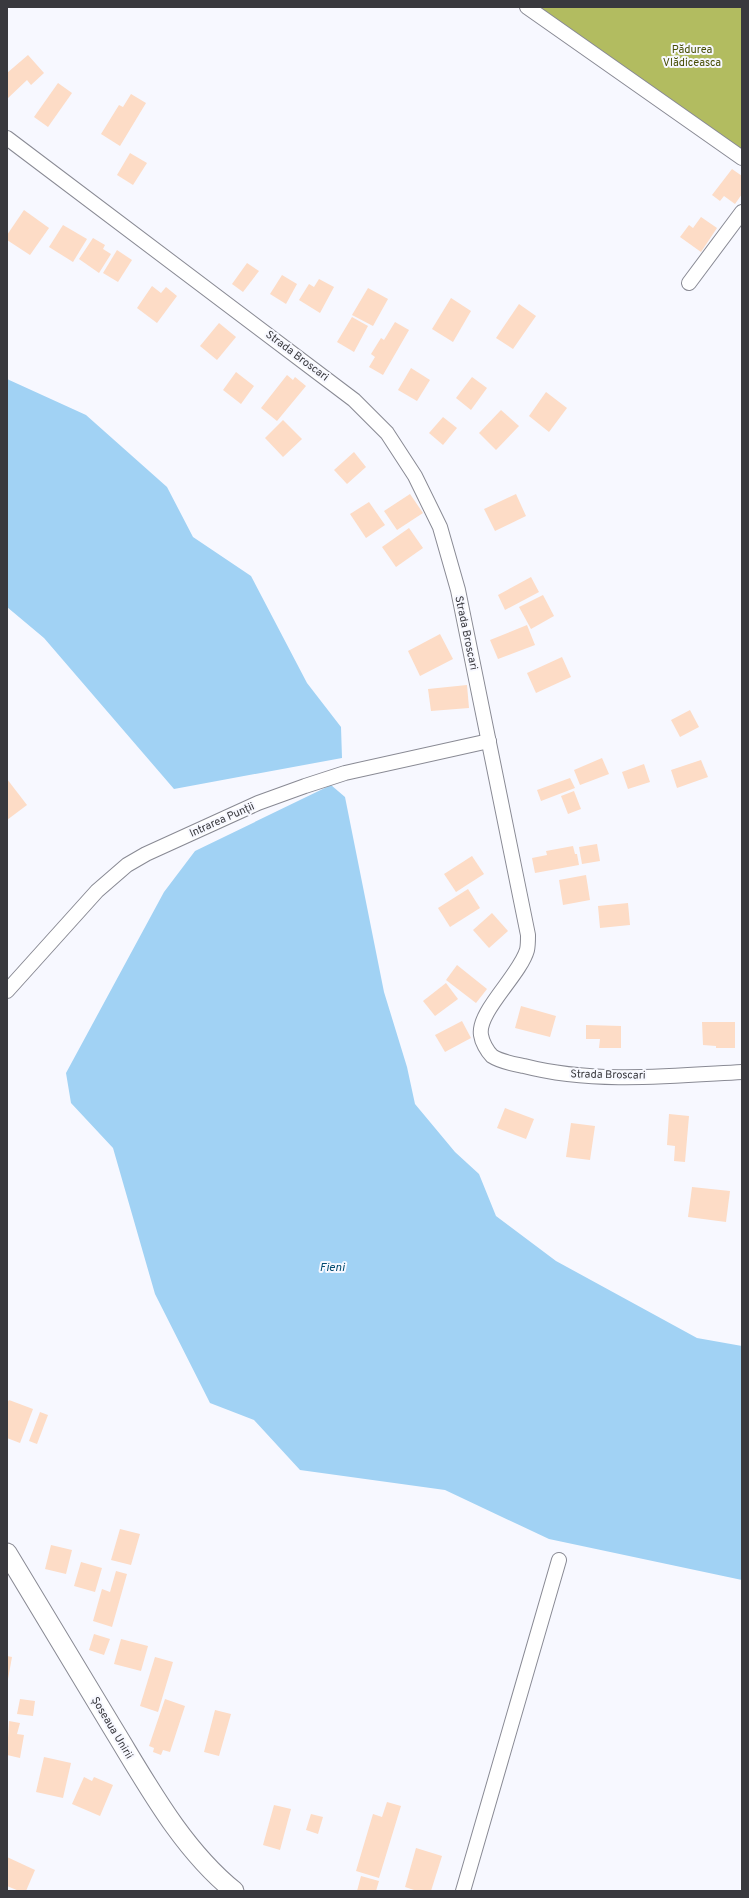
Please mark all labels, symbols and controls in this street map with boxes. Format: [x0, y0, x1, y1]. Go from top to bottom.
park label: Pădurea Vlădiceasca [663, 43, 721, 70]
street label: Strada Broscari [263, 328, 331, 384]
street label: Strada Broscari [451, 595, 481, 671]
street label: Intrarea Punții [187, 799, 257, 841]
street label: Strada Broscari [570, 1067, 646, 1083]
water label: Fieni [319, 1260, 346, 1276]
street label: Șoseaua Unirii [88, 1694, 136, 1762]

